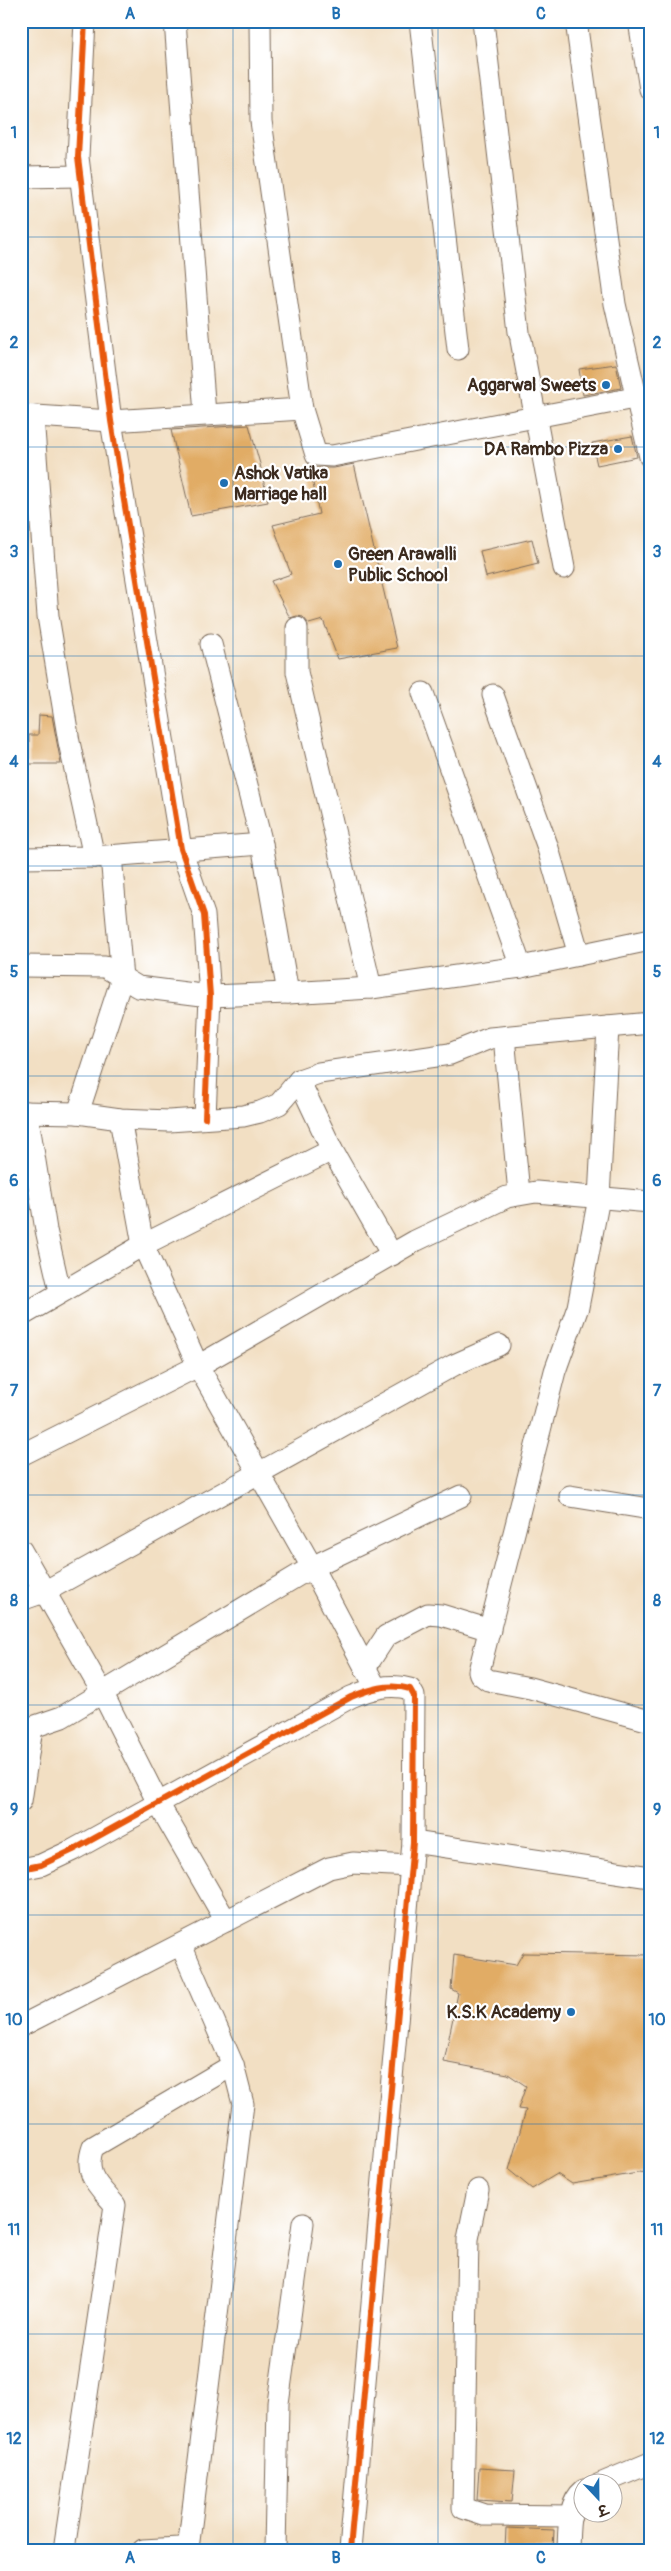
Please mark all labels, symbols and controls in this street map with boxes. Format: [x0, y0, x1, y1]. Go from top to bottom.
text: A [125, 4, 136, 24]
text: B [331, 4, 341, 24]
text: C [536, 4, 546, 24]
text: 1 [11, 123, 17, 143]
text: 1 [654, 123, 660, 143]
text: 2 [10, 333, 19, 353]
text: 2 [653, 333, 662, 353]
place label: Aggarwal Sweets [467, 374, 597, 397]
marker: Aggarwal Sweets [600, 379, 612, 391]
place label: DA Rambo Pizza [484, 438, 609, 461]
marker: DA Rambo Pizza [612, 443, 624, 455]
place label: Ashok Vatika Marriage hall [234, 462, 329, 506]
marker: Ashok Vatika Marriage hall [218, 477, 230, 489]
text: 3 [10, 542, 19, 562]
text: 3 [653, 542, 662, 562]
place label: Green Arawalli Public School [348, 543, 456, 587]
marker: Green Arawalli Public School [332, 558, 344, 570]
text: 4 [9, 752, 19, 772]
text: 4 [652, 752, 662, 772]
text: 5 [10, 962, 19, 982]
text: 5 [653, 962, 662, 982]
text: 6 [9, 1171, 19, 1191]
text: 6 [652, 1171, 662, 1191]
text: 7 [10, 1381, 19, 1401]
text: 7 [653, 1381, 662, 1401]
text: 8 [10, 1591, 18, 1611]
text: 8 [653, 1591, 661, 1611]
text: 9 [10, 1800, 18, 1820]
text: 9 [653, 1800, 661, 1820]
place label: K.S.K Academy [446, 2001, 561, 2024]
marker: K.S.K Academy [565, 2006, 577, 2018]
text: 10 [5, 2010, 23, 2030]
text: 10 [648, 2010, 666, 2030]
text: 11 [8, 2220, 20, 2240]
text: 11 [651, 2220, 663, 2240]
text: 12 [6, 2429, 22, 2449]
text: 12 [649, 2429, 665, 2449]
north arrow [574, 2474, 624, 2524]
text: उ [594, 2499, 612, 2520]
text: A [125, 2548, 136, 2568]
text: B [331, 2548, 341, 2568]
text: C [536, 2548, 546, 2568]

